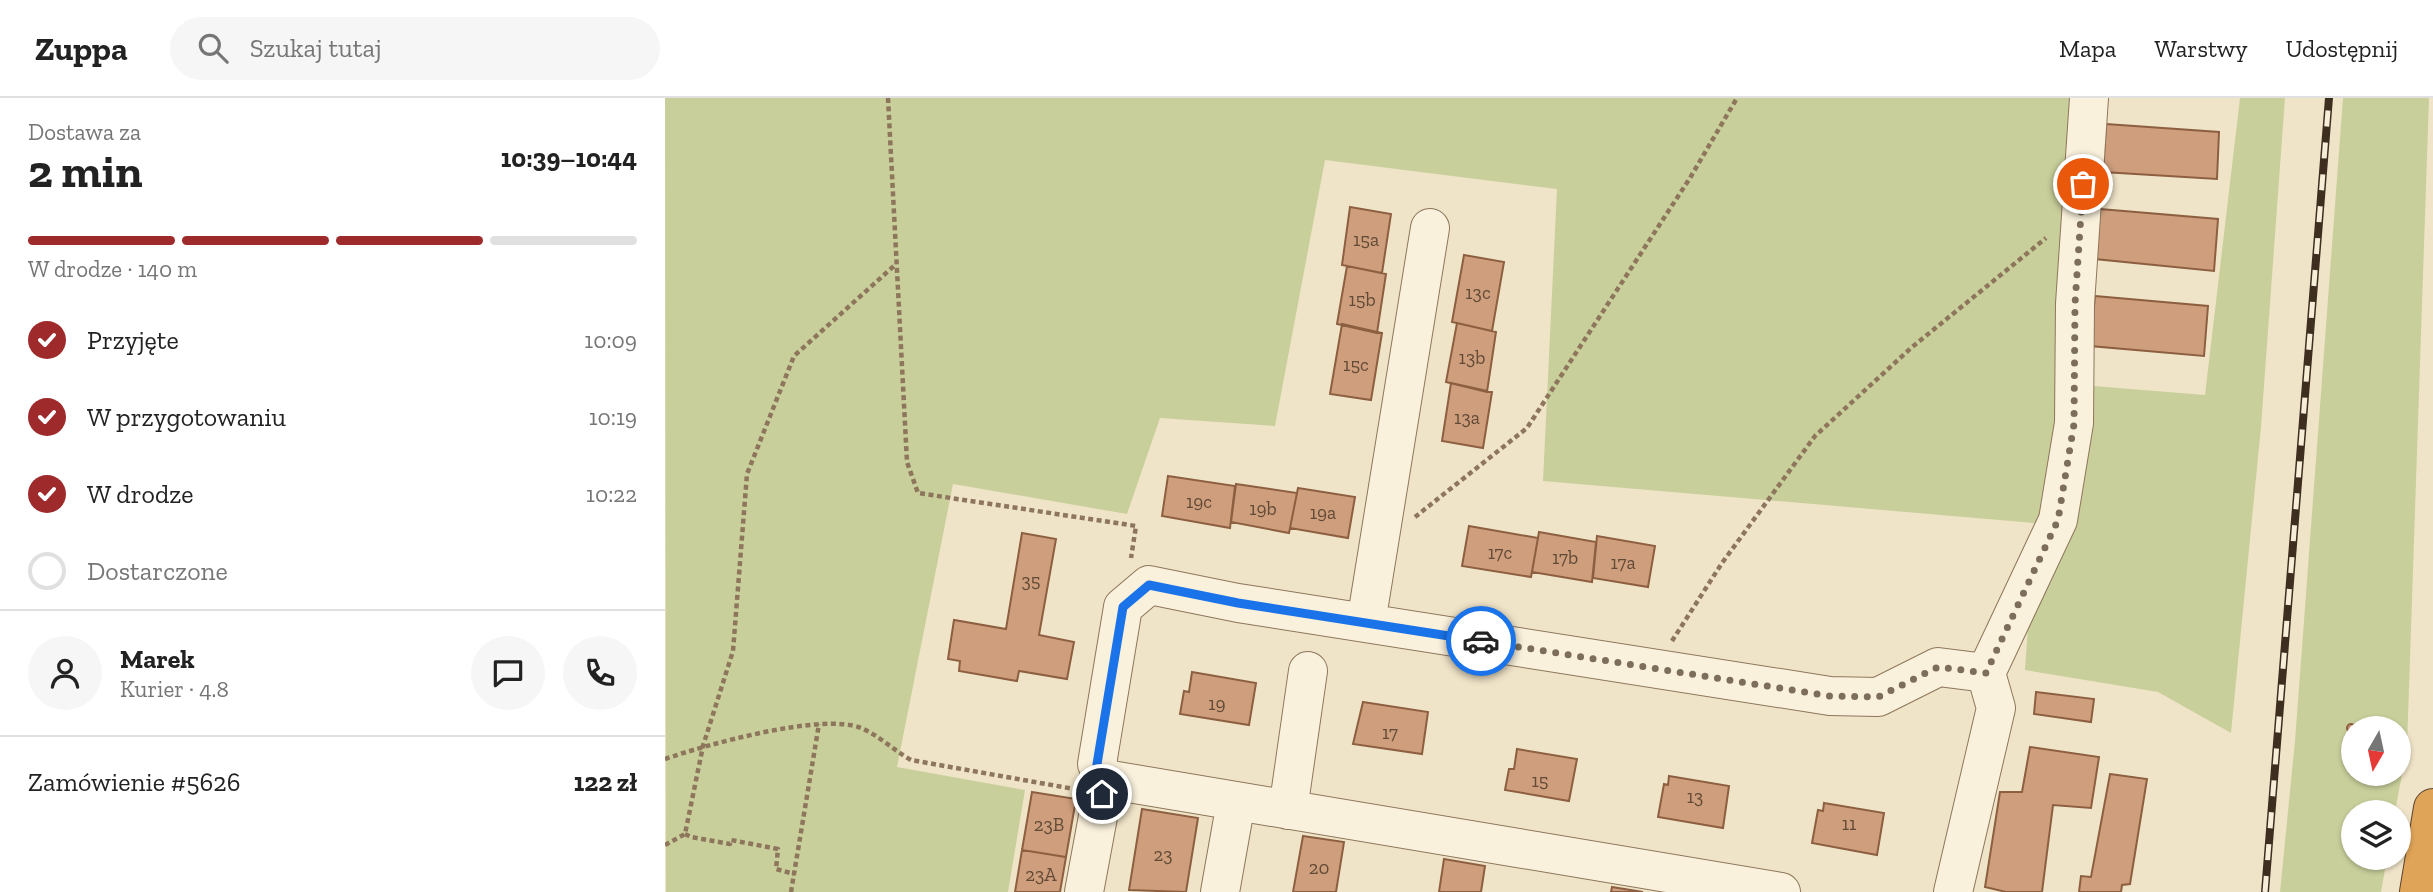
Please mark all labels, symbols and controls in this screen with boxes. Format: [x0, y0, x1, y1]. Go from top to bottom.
search box [170, 17, 660, 80]
text: Zuppa [35, 29, 128, 68]
icon: search [194, 29, 232, 67]
text: Szukaj tutaj [250, 32, 382, 64]
text: Mapa [2059, 34, 2116, 63]
text: Warstwy [2154, 34, 2248, 63]
text: Udostępnij [2286, 34, 2398, 63]
text: Dostawa za [28, 118, 141, 146]
text: 10:39–10:44 [501, 142, 637, 174]
text: 2 min [28, 144, 143, 199]
pin [2053, 154, 2113, 214]
icon: bag [2064, 165, 2102, 203]
house number: 15a [1353, 228, 1379, 251]
text: W drodze · 140 m [28, 255, 197, 283]
house number: 13c [1465, 281, 1491, 304]
house number: 15b [1348, 288, 1376, 311]
icon: check [28, 321, 66, 359]
text: Przyjęte [87, 324, 179, 356]
text: 10:09 [584, 326, 637, 354]
house number: 13b [1459, 346, 1485, 369]
house number: 15c [1343, 353, 1369, 376]
icon: check [28, 398, 66, 436]
text: W przygotowaniu [87, 401, 286, 433]
text: 10:19 [589, 403, 637, 431]
house number: 13a [1454, 406, 1480, 429]
icon: check [28, 475, 66, 513]
text: W drodze [87, 478, 193, 510]
text: 10:22 [586, 480, 637, 508]
house number: 19c [1186, 490, 1212, 513]
house number: 19b [1249, 497, 1277, 520]
house number: 19a [1310, 501, 1336, 524]
house number: 17c [1488, 541, 1513, 564]
house number: 17b [1552, 546, 1578, 569]
house number: 17a [1610, 551, 1636, 574]
text: Dostarczone [87, 555, 228, 587]
house number: 35 [1021, 569, 1041, 592]
courier [1446, 606, 1516, 676]
icon: car [1462, 622, 1500, 660]
button: person [28, 636, 102, 710]
button: chat [471, 636, 545, 710]
button: phone [563, 636, 637, 710]
text: Marek [120, 643, 195, 675]
text: Kurier · 4.8 [120, 675, 229, 703]
house number: 19 [1208, 692, 1226, 715]
north arrow [2341, 716, 2411, 786]
map controls [2341, 716, 2411, 870]
house number: 17 [1382, 721, 1398, 744]
pin [1072, 764, 1132, 824]
text: Zamówienie #5626 [28, 766, 240, 798]
text: 122 zł [574, 766, 637, 798]
house number: 15 [1531, 769, 1549, 792]
icon: home [1083, 775, 1121, 813]
house number: 13 [1687, 785, 1703, 808]
button: layers [2341, 800, 2411, 870]
house number: 11 [1842, 812, 1856, 835]
house number: 23B [1034, 813, 1064, 836]
house number: 23 [1153, 843, 1173, 866]
house number: 20 [1309, 856, 1329, 879]
house number: 23A [1025, 863, 1057, 886]

